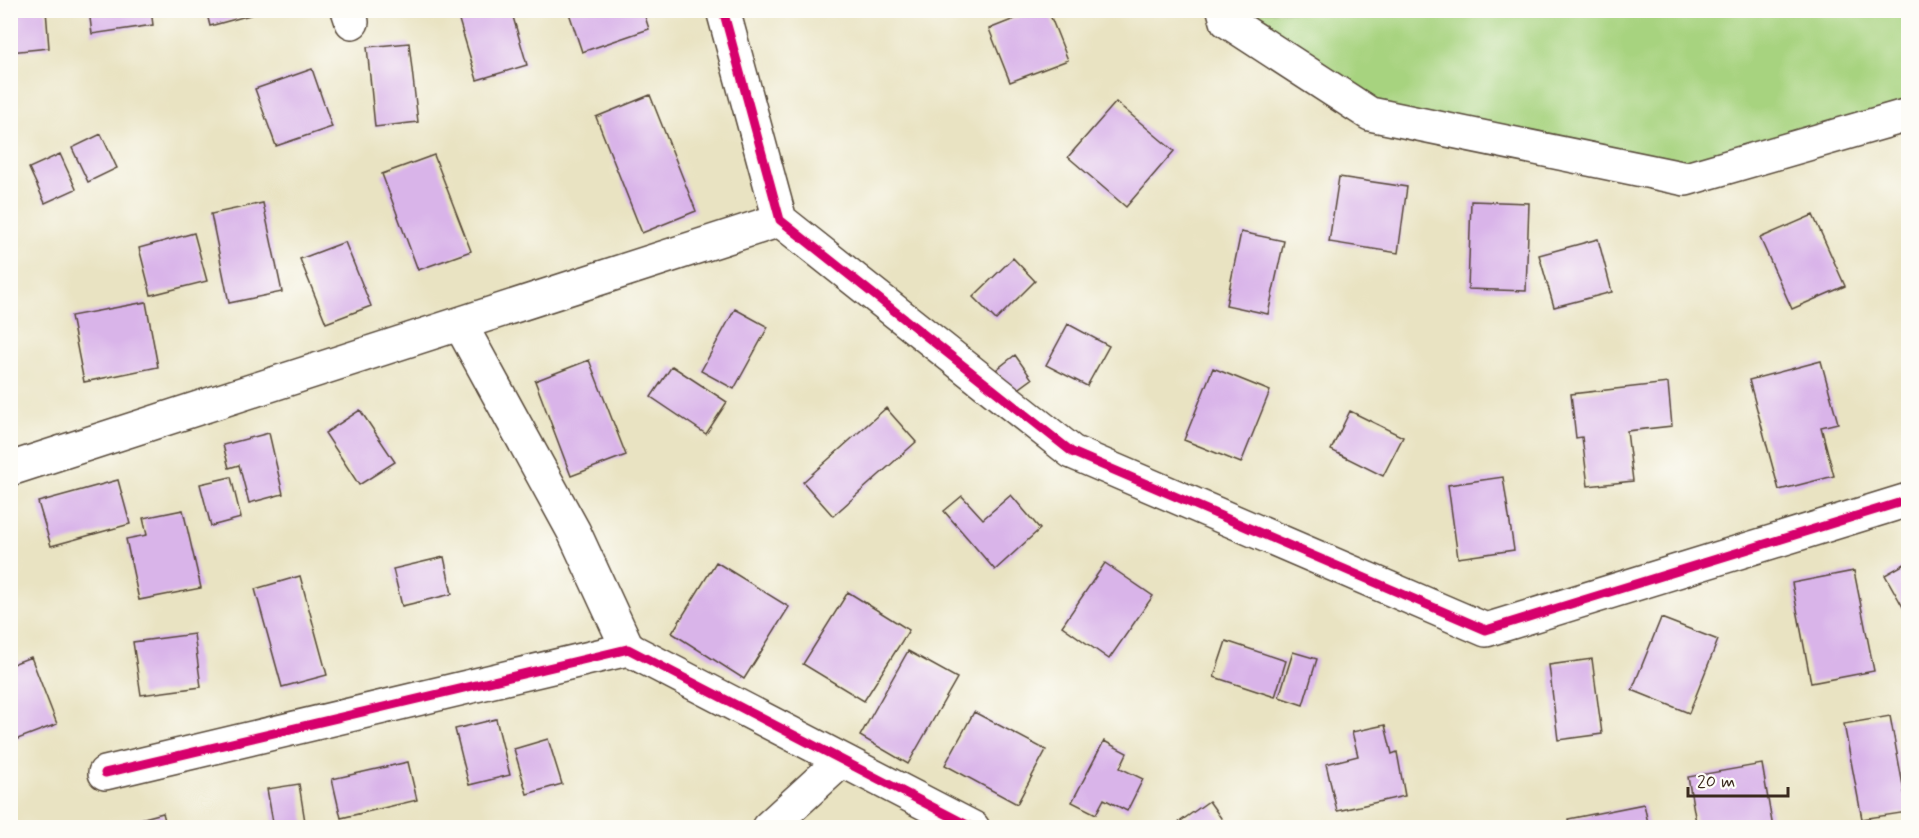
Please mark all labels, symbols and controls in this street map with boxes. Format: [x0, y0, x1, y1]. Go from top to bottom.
scale bar [1688, 760, 1788, 798]
text: 20 m [1697, 770, 1735, 794]

